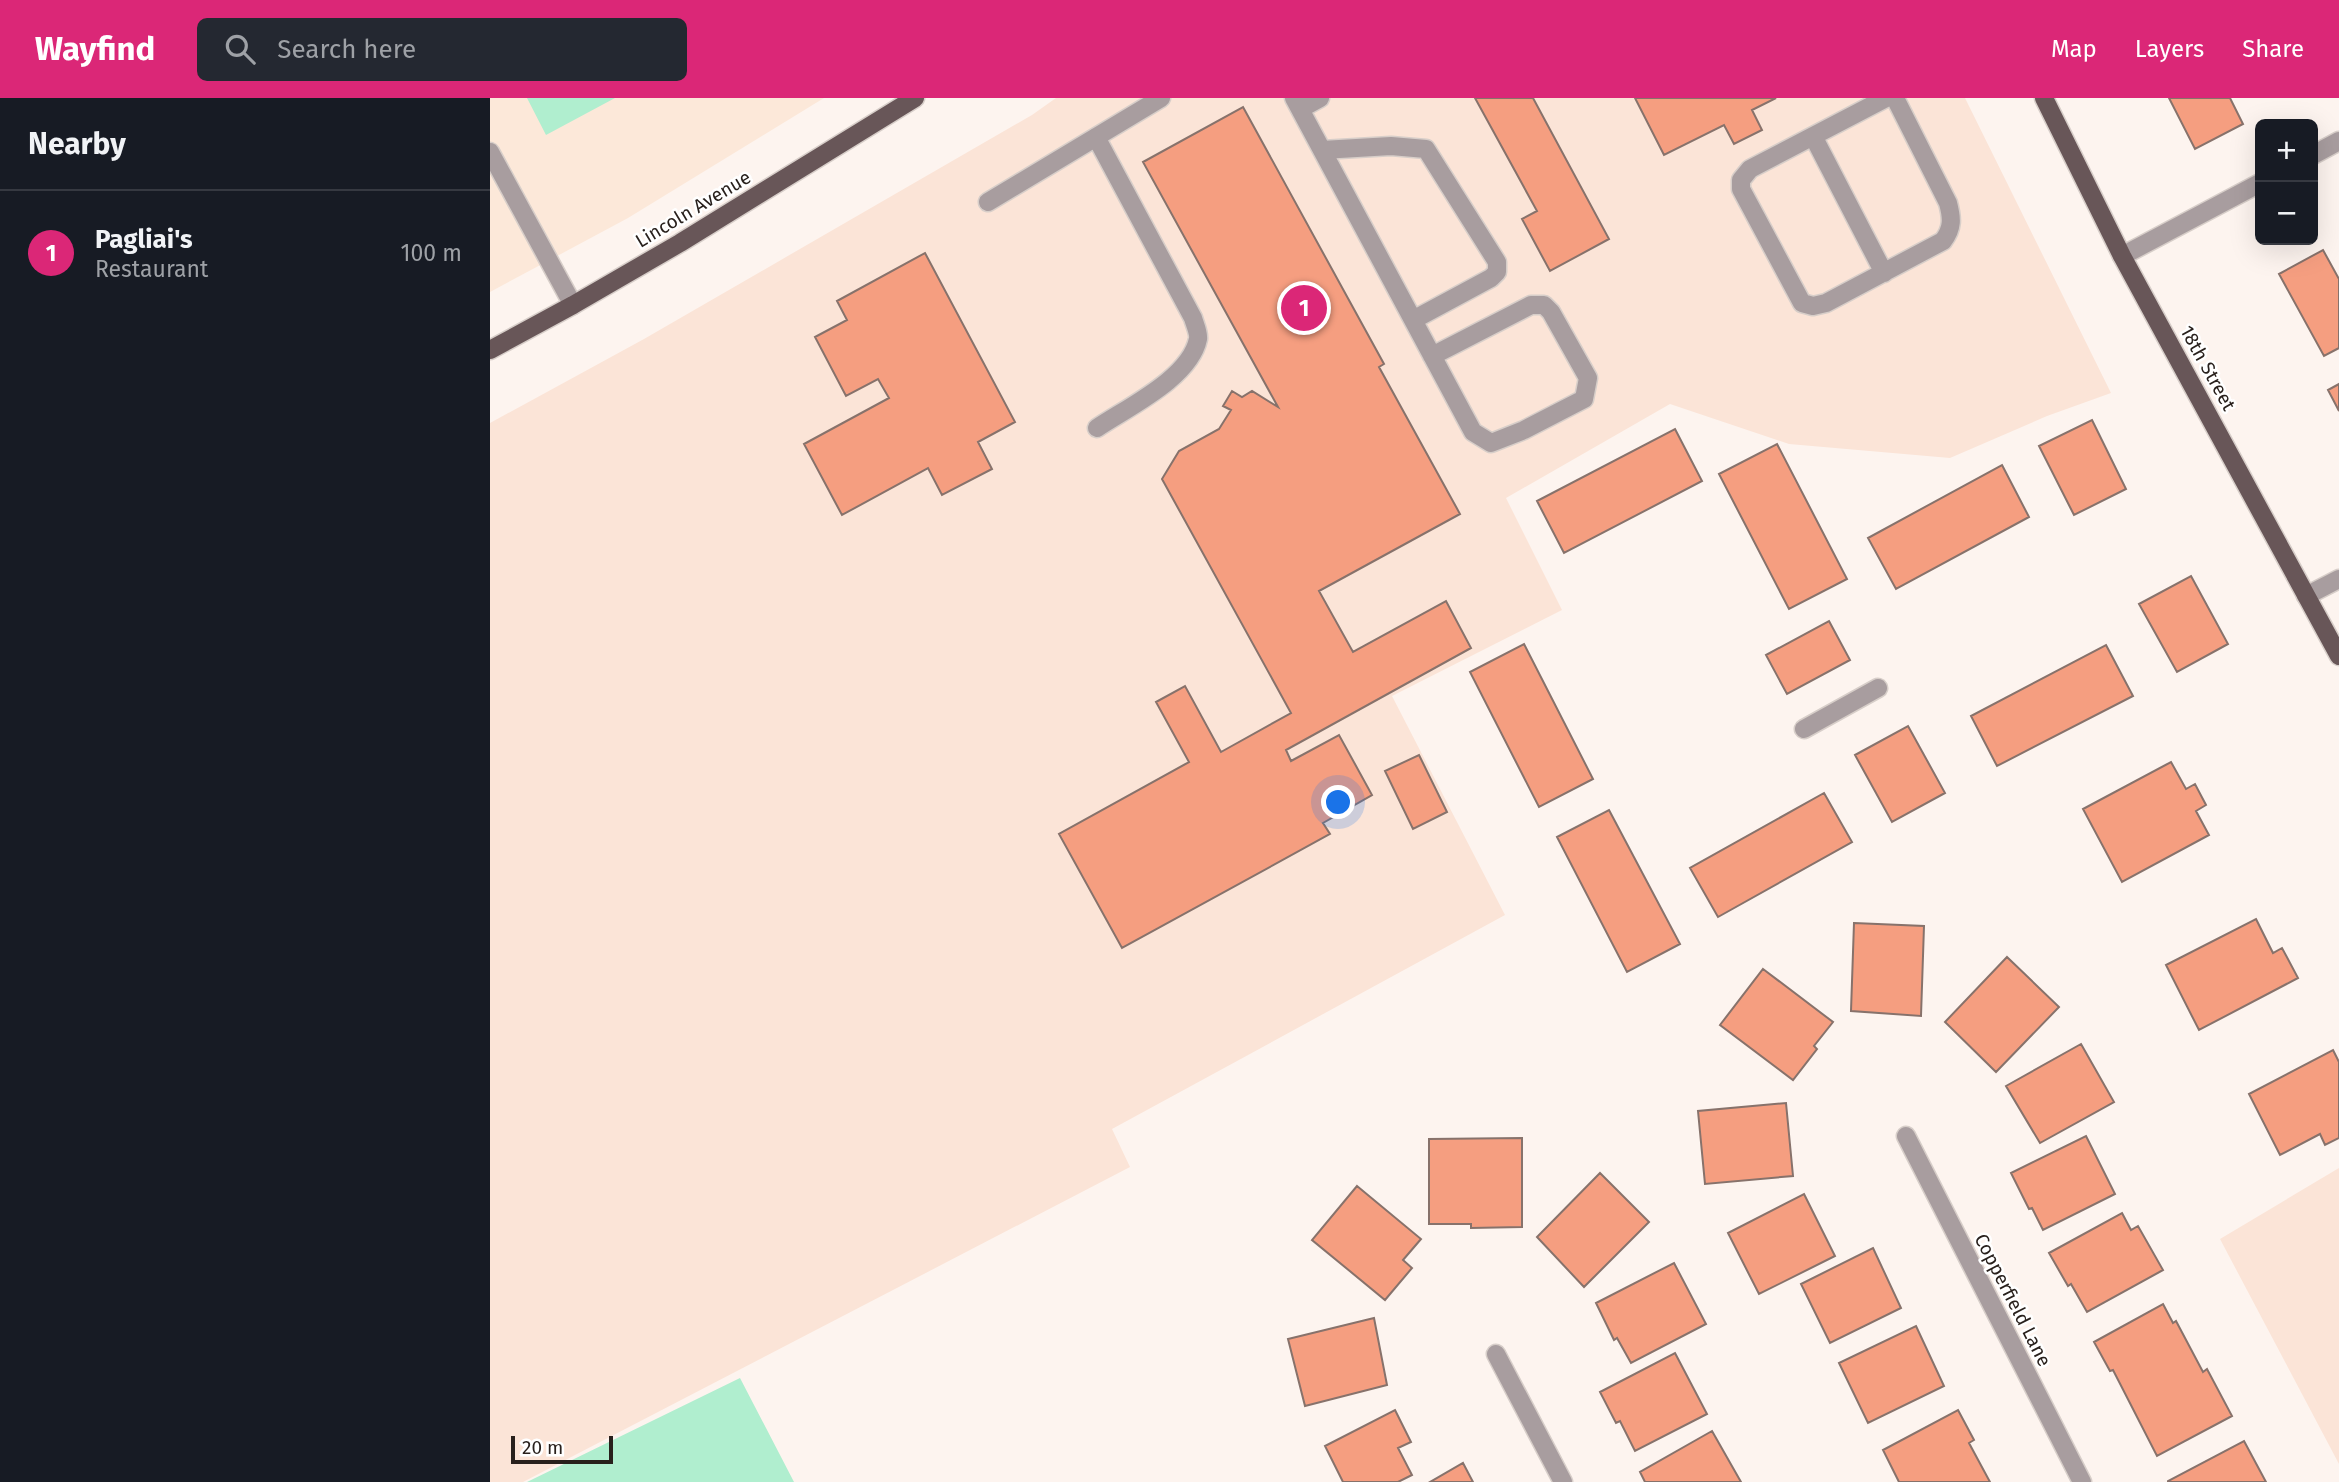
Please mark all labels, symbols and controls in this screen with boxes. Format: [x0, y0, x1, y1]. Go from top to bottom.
search box [197, 18, 687, 81]
text: Wayfind [35, 29, 155, 69]
icon: search [221, 30, 259, 68]
text: Search here [277, 34, 416, 65]
text: Map [2051, 35, 2097, 63]
text: Layers [2135, 35, 2204, 63]
text: Share [2242, 35, 2304, 63]
map controls [2255, 119, 2318, 245]
button: + [2255, 119, 2318, 182]
text: Nearby [28, 126, 126, 162]
street label: Lincoln Avenue [631, 166, 755, 252]
button: − [2255, 182, 2318, 245]
text: Pagliai's [95, 224, 193, 255]
text: 1 [46, 239, 56, 267]
text: 100 m [401, 239, 462, 267]
text: Restaurant [95, 255, 208, 283]
pin: 1 [1281, 282, 1327, 334]
street label: 18th Street [2175, 322, 2241, 414]
your location [1321, 785, 1355, 819]
street label: Copperfield Lane [1970, 1230, 2056, 1370]
scale bar [511, 1433, 612, 1465]
text: 20 m [522, 1436, 563, 1459]

